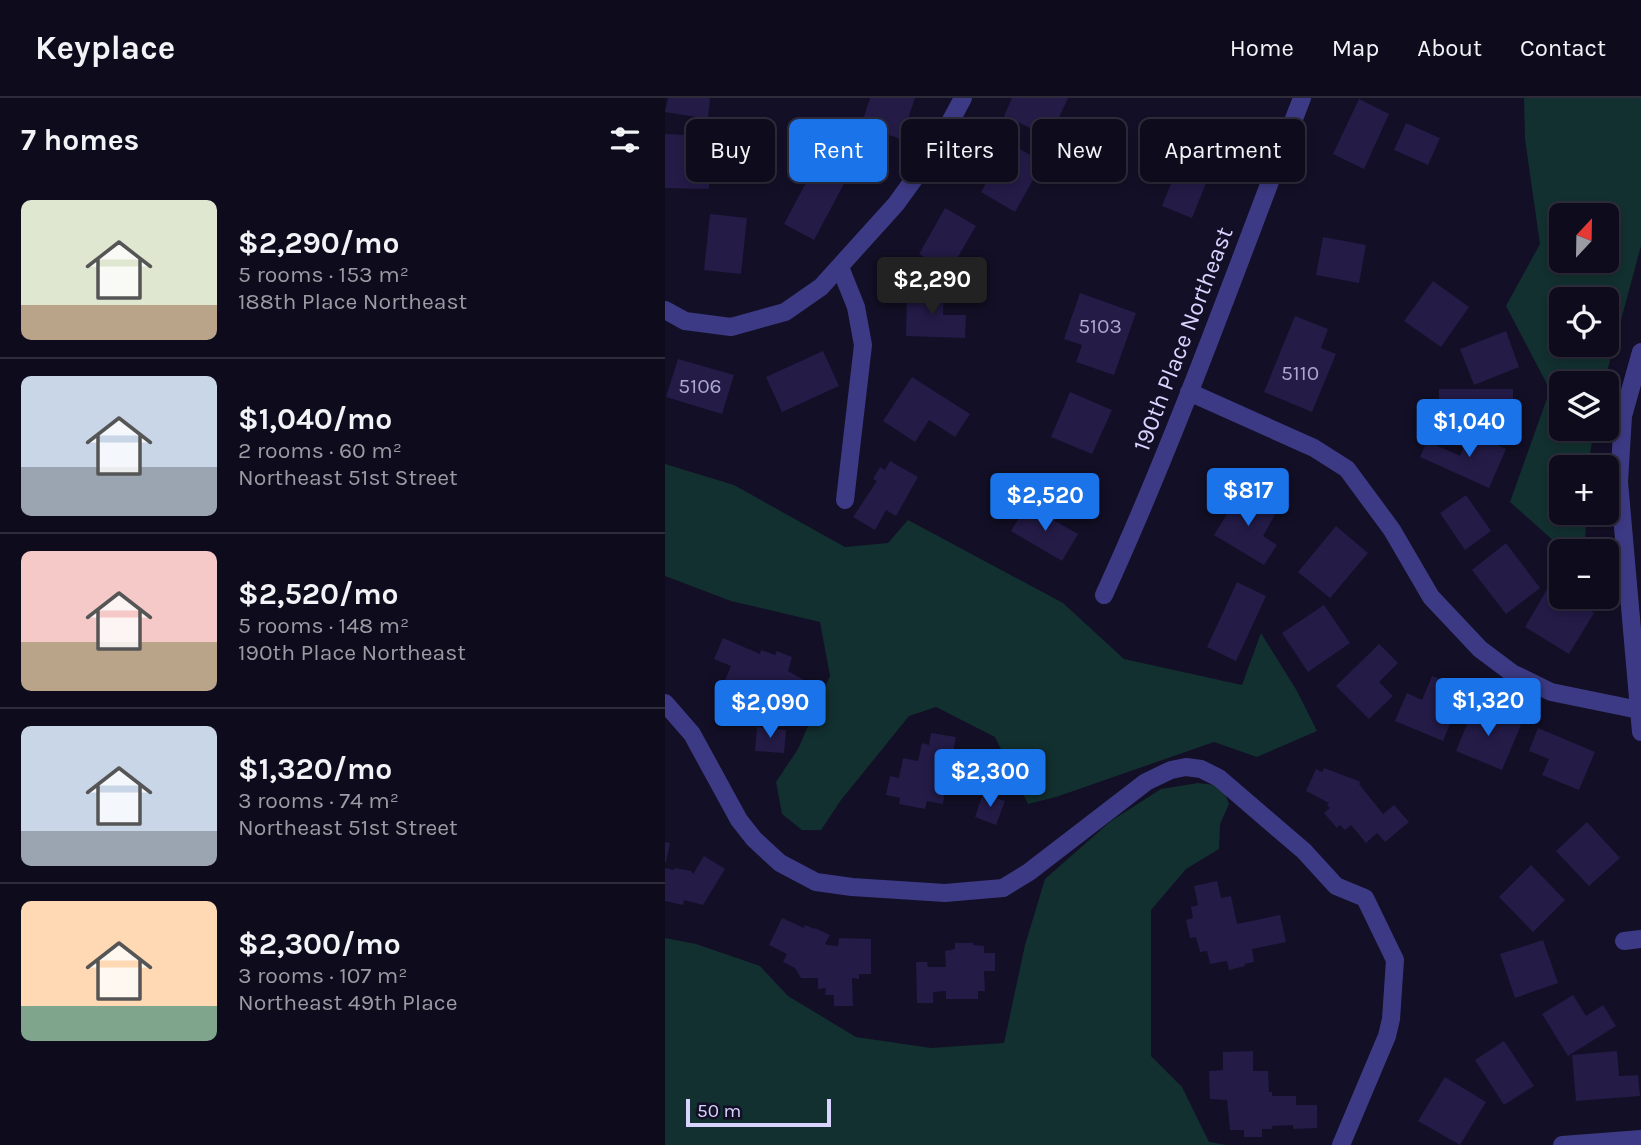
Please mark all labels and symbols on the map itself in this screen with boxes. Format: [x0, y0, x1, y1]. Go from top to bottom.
north arrow [1549, 203, 1619, 273]
street label: 190th Place Northeast [1127, 223, 1239, 455]
pin: $2,290 [875, 258, 989, 317]
house number: 5103 [1078, 314, 1122, 338]
house number: 5110 [1281, 361, 1319, 385]
house number: 5106 [678, 374, 722, 398]
pin: $1,040 [1412, 400, 1526, 459]
pin: $817 [1207, 468, 1289, 528]
pin: $2,520 [988, 474, 1102, 533]
pin: $1,320 [1431, 678, 1545, 738]
pin: $2,090 [713, 680, 827, 740]
pin: $2,300 [933, 750, 1047, 809]
scale bar [686, 1096, 831, 1128]

